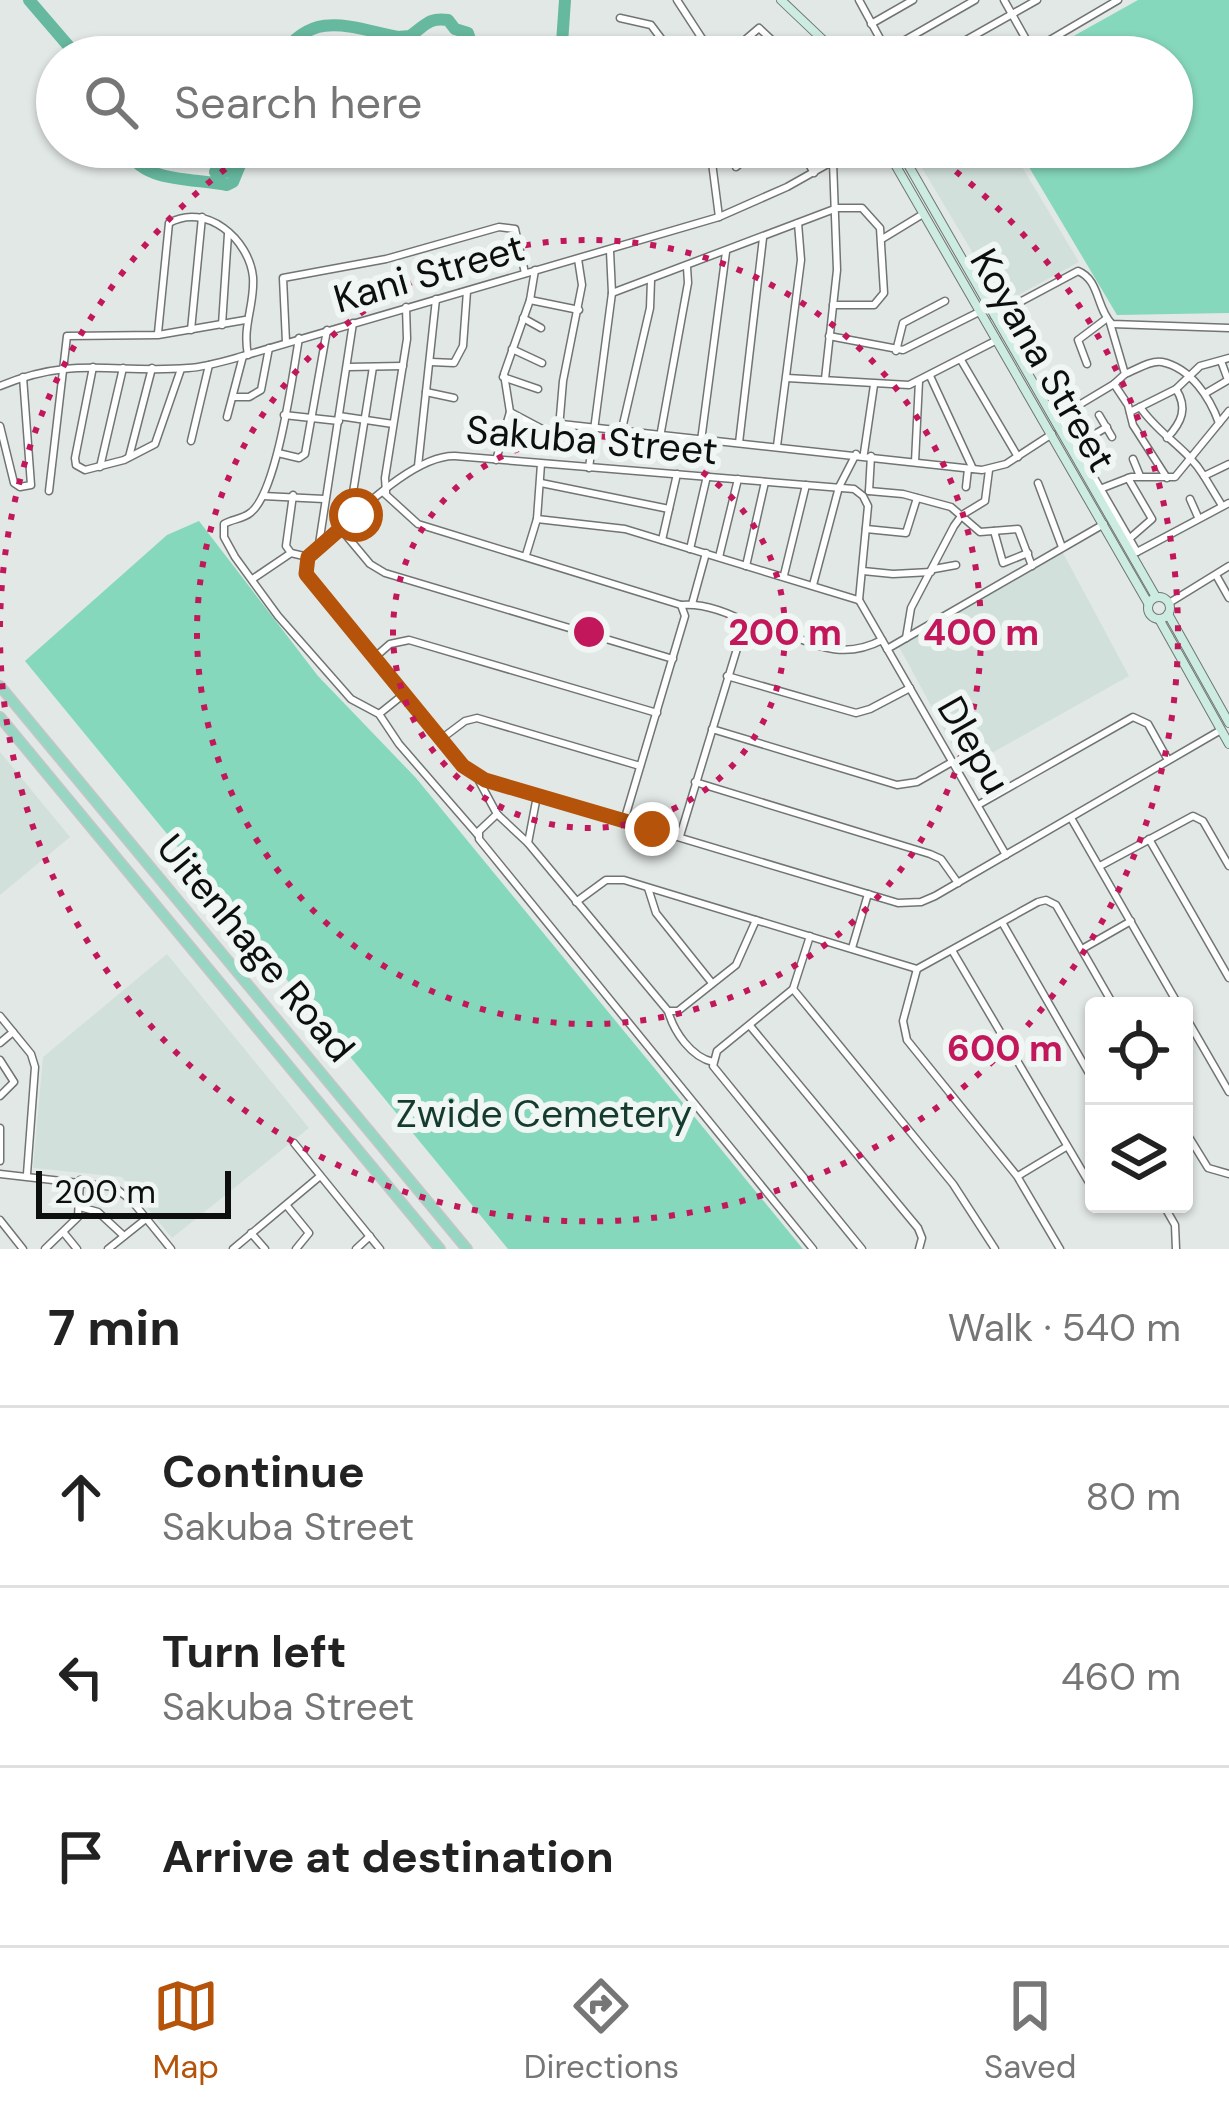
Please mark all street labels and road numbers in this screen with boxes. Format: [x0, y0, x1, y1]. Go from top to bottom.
street label: Kani Street [328, 222, 530, 324]
street label: Koyana Street [959, 239, 1127, 481]
street label: Sakuba Street [464, 404, 720, 476]
street label: Dlepu [926, 687, 1022, 803]
street label: Uitenhage Road [146, 824, 366, 1072]

